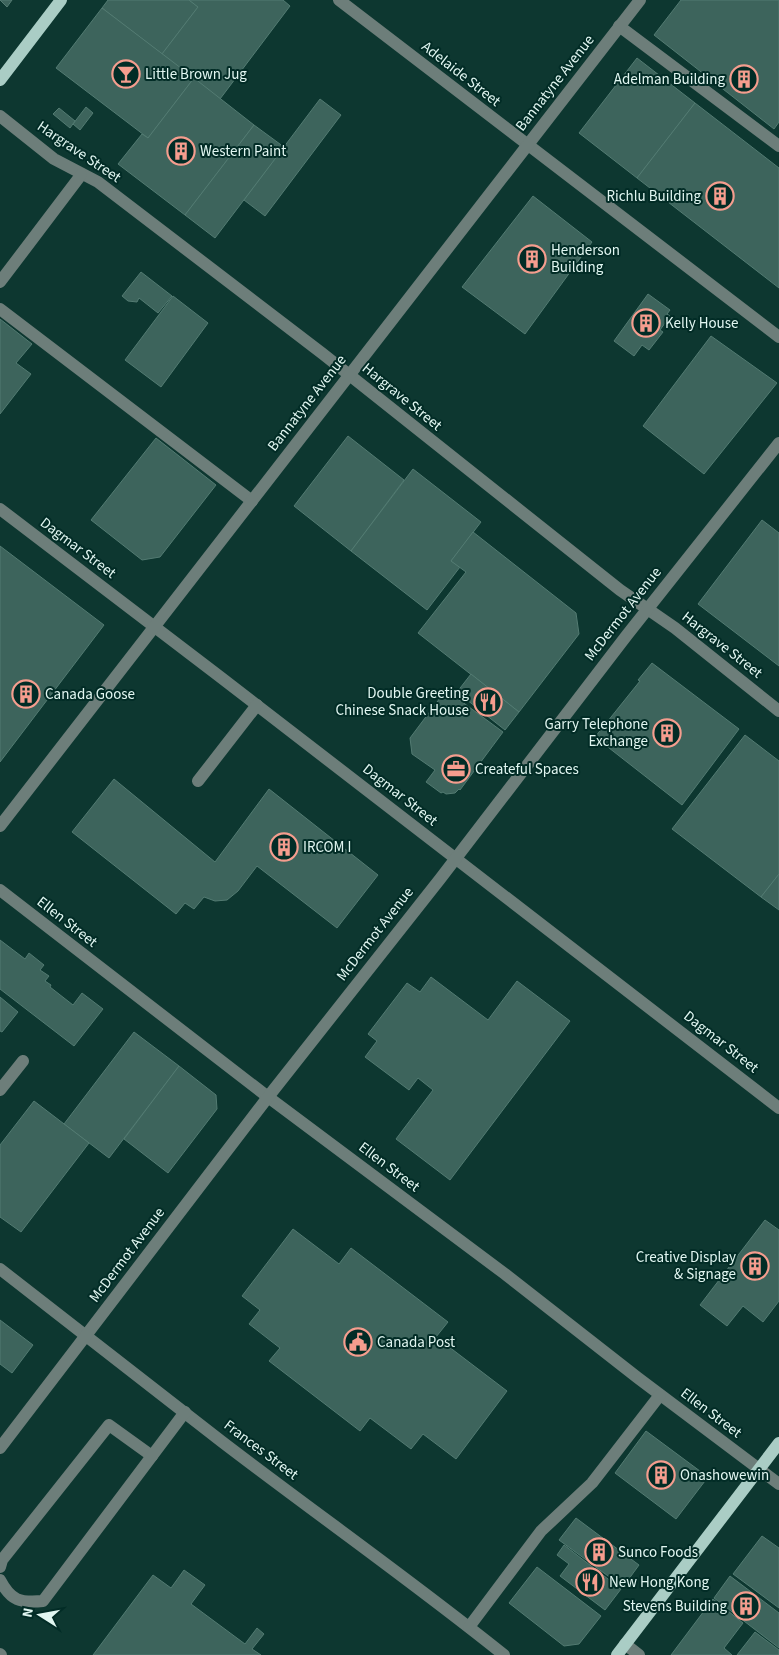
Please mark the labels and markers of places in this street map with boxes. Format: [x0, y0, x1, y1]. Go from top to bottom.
bar icon: Little Brown Jug [111, 59, 141, 89]
place label: Little Brown Jug [145, 64, 247, 85]
building icon: Adelman Building [729, 64, 759, 94]
place label: Adelman Building [614, 69, 725, 90]
building icon: Western Paint [166, 136, 196, 166]
place label: Western Paint [200, 141, 286, 162]
building icon: Richlu Building [705, 181, 735, 211]
place label: Richlu Building [607, 186, 701, 207]
place label: Henderson Building [551, 240, 620, 278]
building icon: Henderson Building [517, 244, 547, 274]
building icon: Kelly House [631, 308, 661, 338]
place label: Kelly House [665, 313, 738, 334]
building icon: Canada Goose [11, 679, 41, 709]
place label: Double Greeting Chinese Snack House [335, 683, 469, 721]
place label: Canada Goose [45, 684, 135, 705]
restaurant icon: Double Greeting Chinese Snack House [473, 687, 503, 717]
place label: Garry Telephone Exchange [544, 714, 648, 752]
building icon: Garry Telephone Exchange [652, 718, 682, 748]
office icon: Createful Spaces [441, 754, 471, 784]
place label: Createful Spaces [475, 759, 579, 780]
building icon: IRCOM I [269, 832, 299, 862]
place label: IRCOM I [303, 837, 351, 858]
place label: Creative Display & Signage [636, 1247, 736, 1285]
building icon: Creative Display & Signage [740, 1251, 770, 1281]
public building icon: Canada Post [343, 1327, 373, 1357]
place label: Canada Post [377, 1332, 455, 1353]
building icon: Onashowewin [646, 1460, 676, 1490]
place label: Onashowewin [680, 1465, 769, 1486]
building icon: Sunco Foods [584, 1537, 614, 1567]
place label: Sunco Foods [618, 1542, 698, 1563]
restaurant icon: New Hong Kong [575, 1567, 605, 1597]
place label: New Hong Kong [609, 1572, 710, 1593]
building icon: Stevens Building [731, 1591, 761, 1621]
place label: Stevens Building [623, 1596, 727, 1617]

